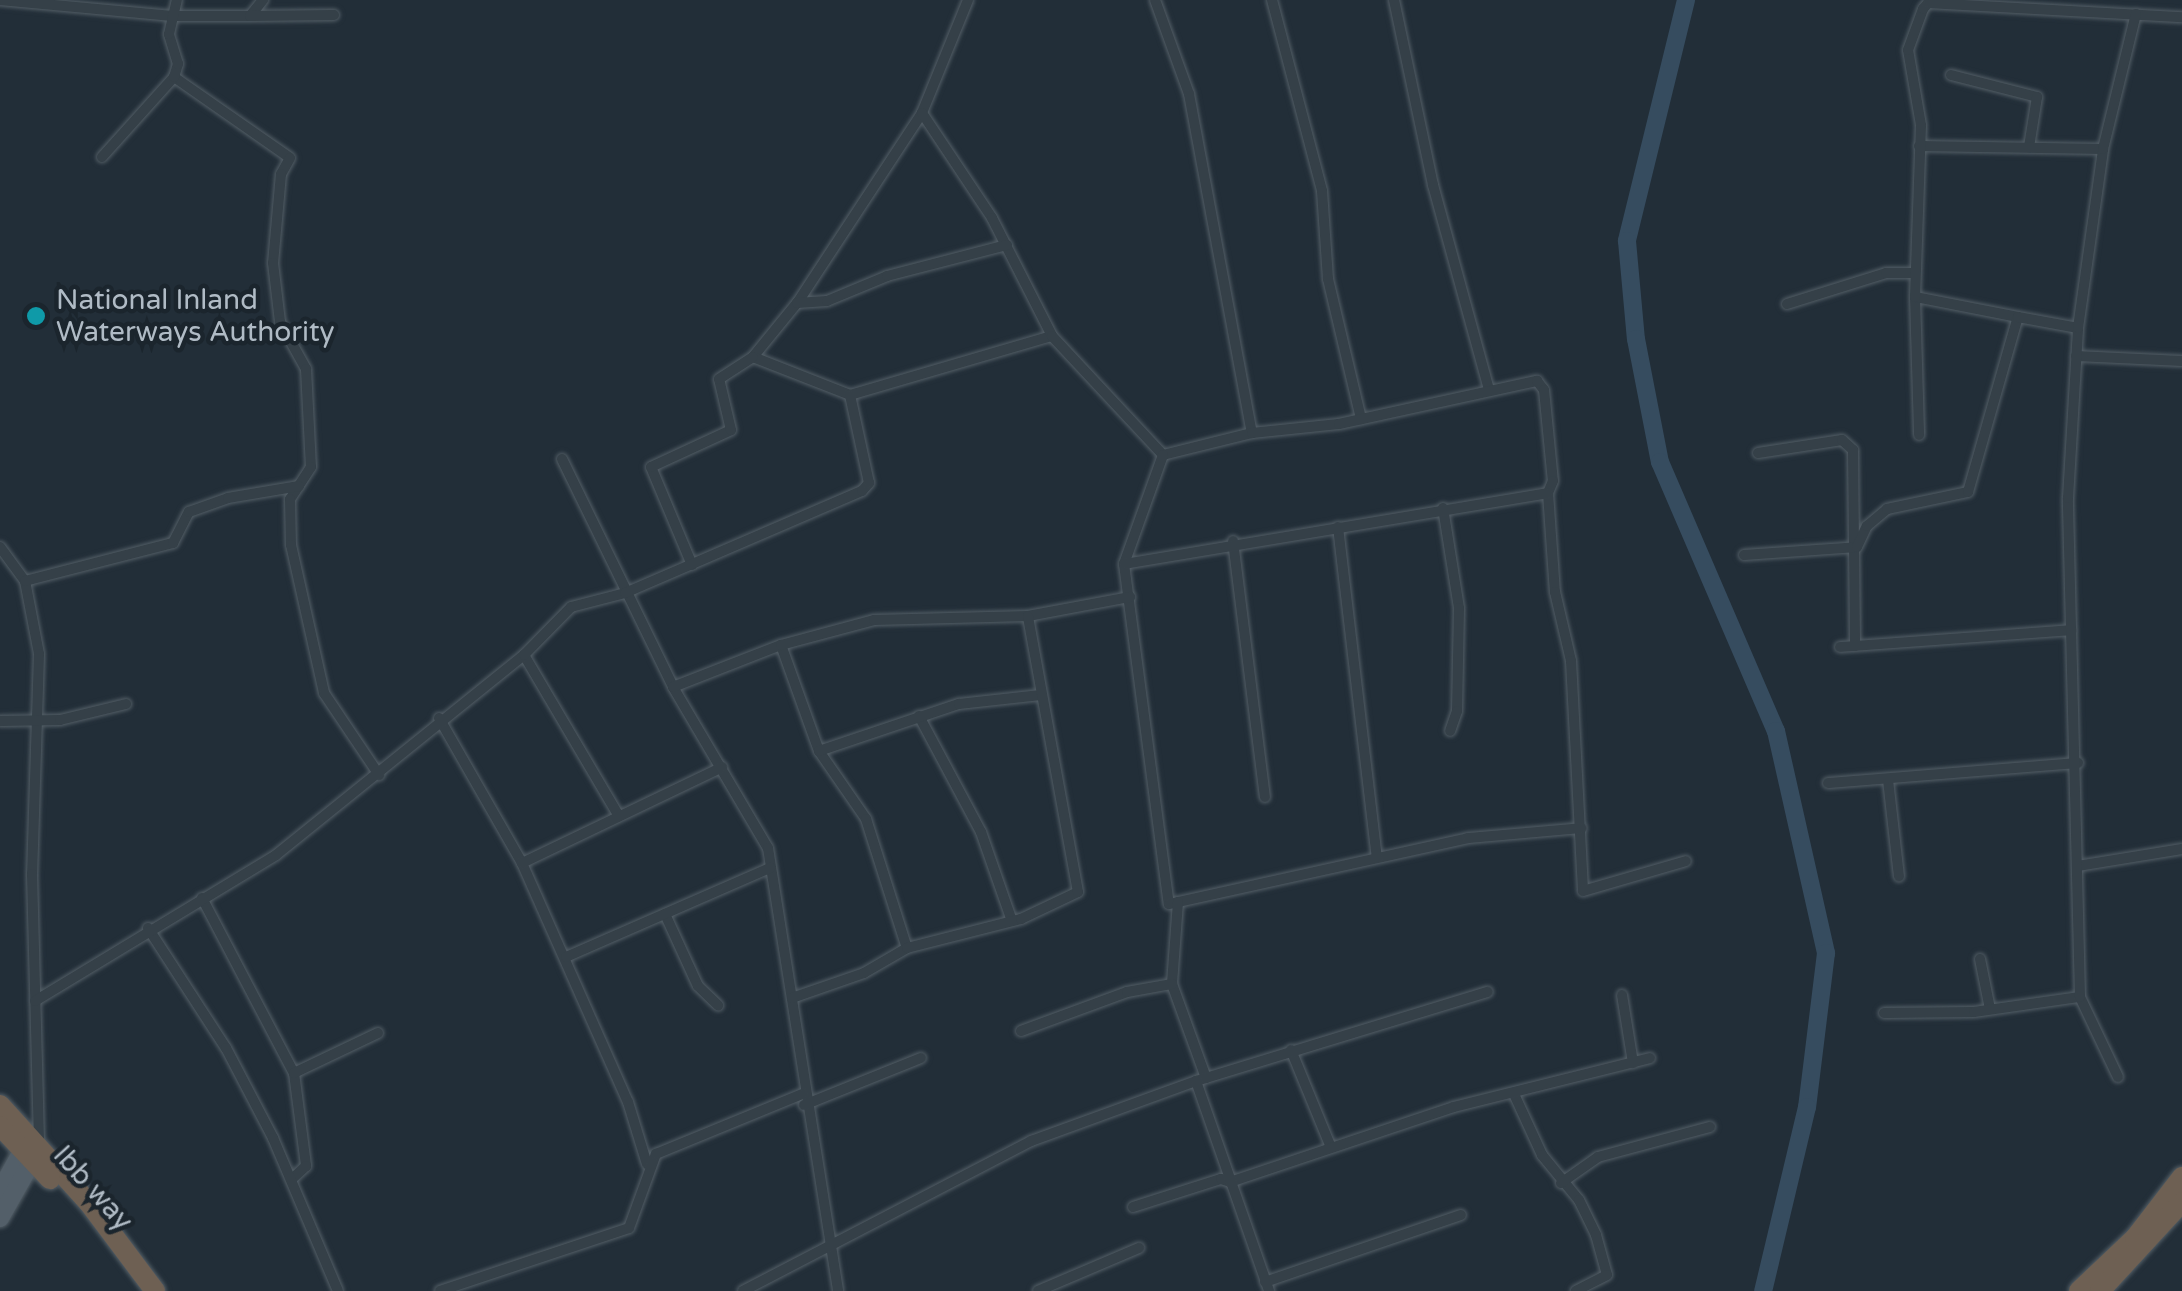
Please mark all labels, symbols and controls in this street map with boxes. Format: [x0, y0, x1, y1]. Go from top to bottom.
place label: National Inland Waterways Authority [56, 283, 335, 349]
marker: National Inland Waterways Authority [25, 305, 47, 327]
street label: Ibb way [46, 1139, 140, 1237]

